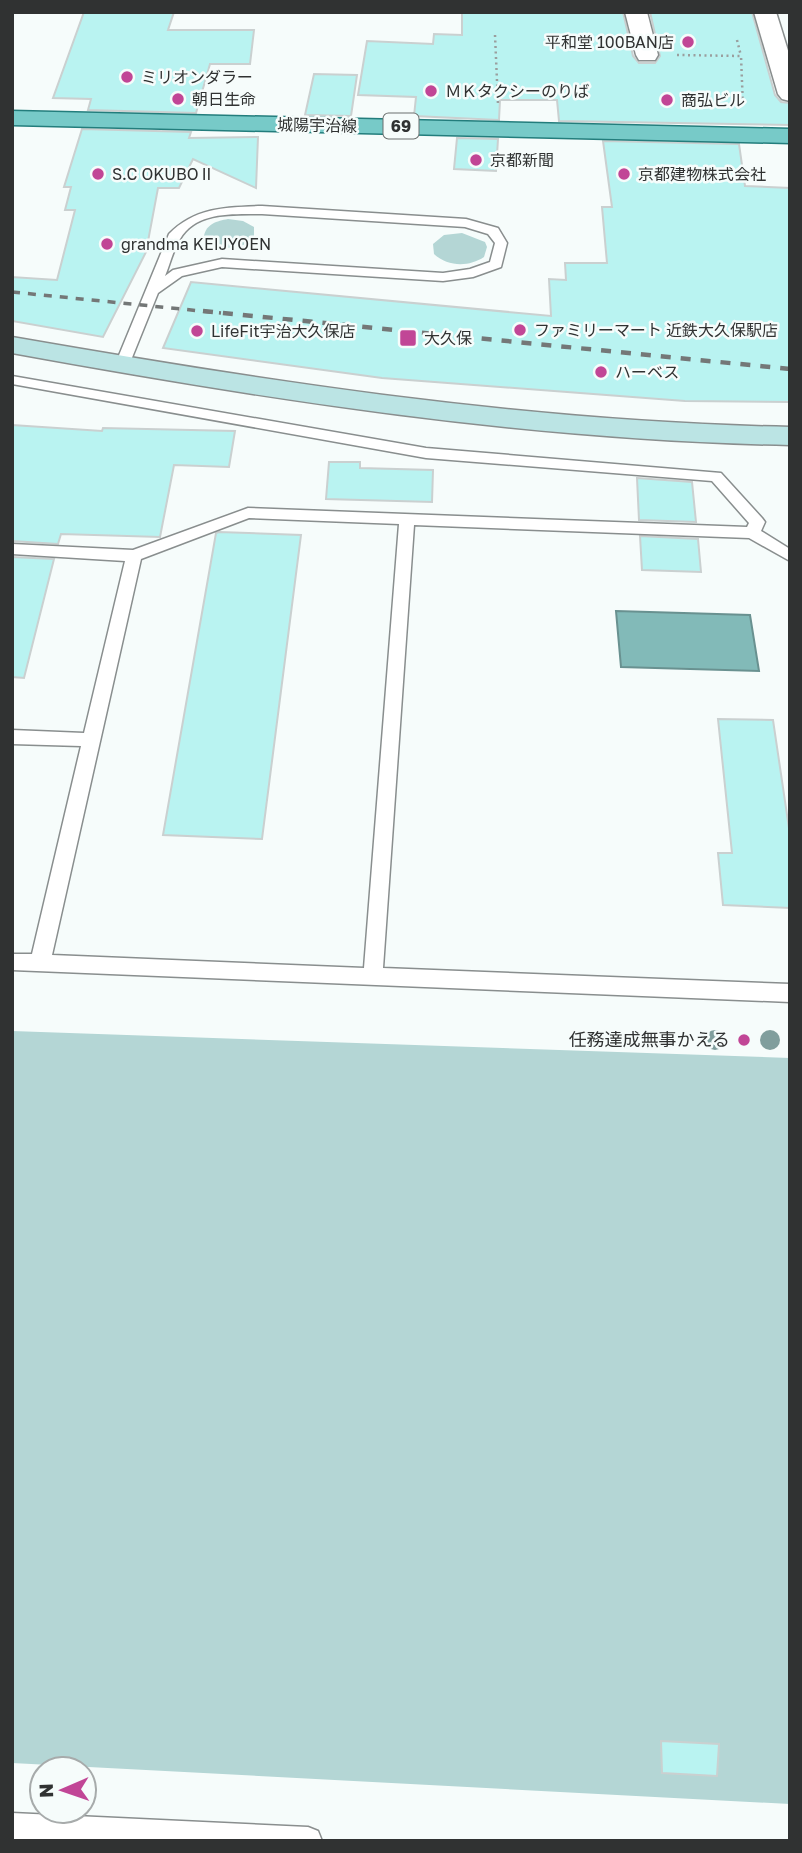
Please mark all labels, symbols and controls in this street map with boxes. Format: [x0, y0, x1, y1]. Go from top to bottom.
place label: 平和堂 100BAN店 [545, 32, 674, 52]
marker: 平和堂 100BAN店 [680, 34, 696, 50]
place label: ミリオンダラー [141, 67, 253, 87]
marker: ミリオンダラー [119, 69, 135, 85]
place label: ＭＫタクシーのりば [445, 81, 589, 101]
marker: ＭＫタクシーのりば [423, 83, 439, 99]
place label: 朝日生命 [192, 89, 256, 109]
place label: 商弘ビル [681, 90, 745, 110]
marker: 朝日生命 [170, 91, 186, 107]
marker: 商弘ビル [659, 92, 675, 108]
street label: 城陽宇治線 [277, 114, 357, 136]
road number: 69 [384, 114, 418, 138]
place label: 京都新聞 [490, 150, 554, 170]
marker: 京都新聞 [468, 152, 484, 168]
place label: S.C OKUBOⅡ [112, 164, 214, 184]
place label: 京都建物株式会社 [638, 164, 766, 184]
marker: S.C OKUBOⅡ [90, 166, 106, 182]
marker: 京都建物株式会社 [616, 166, 632, 182]
place label: grandma KEIJYOEN [121, 234, 271, 254]
marker: grandma KEIJYOEN [99, 236, 115, 252]
place label: ファミリーマート 近鉄大久保駅店 [534, 320, 778, 340]
place label: LifeFit宇治大久保店 [211, 321, 356, 341]
marker: ファミリーマート 近鉄大久保駅店 [512, 322, 528, 338]
marker: LifeFit宇治大久保店 [189, 323, 205, 339]
marker: 大久保 [398, 328, 418, 348]
place label: 大久保 [424, 328, 472, 348]
place label: ハーベス [615, 362, 679, 382]
marker: ハーベス [593, 364, 609, 380]
place label: 任務達成無事かえる [569, 1028, 730, 1050]
marker: 任務達成無事かえる [736, 1032, 752, 1048]
north arrow [28, 1755, 98, 1825]
text: N [34, 1783, 57, 1798]

